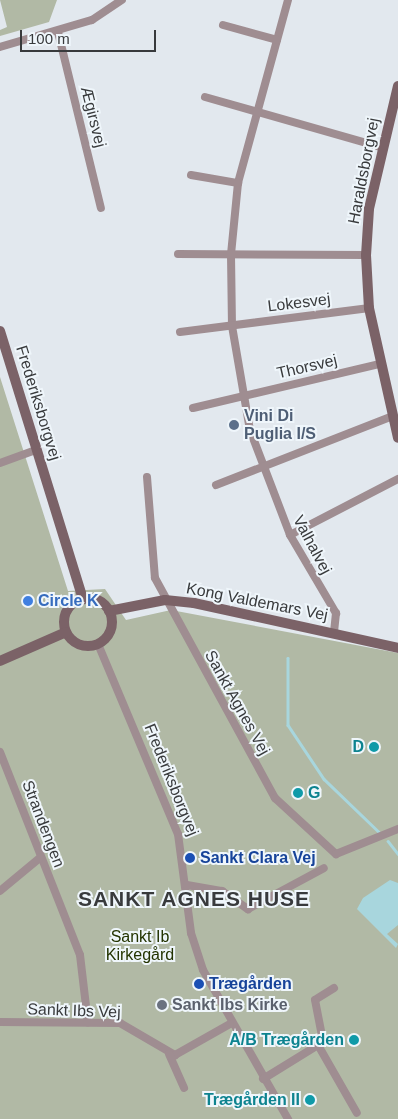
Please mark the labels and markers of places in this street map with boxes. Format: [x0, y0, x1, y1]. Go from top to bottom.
place label: Vini Di Puglia I/S [244, 406, 316, 444]
marker: Vini Di Puglia I/S [228, 419, 240, 431]
place label: Circle K [38, 591, 98, 611]
marker: Circle K [22, 595, 34, 607]
place label: D [352, 737, 364, 757]
marker: D [368, 741, 380, 753]
place label: G [308, 783, 320, 803]
marker: G [292, 787, 304, 799]
place label: Sankt Clara Vej [200, 848, 316, 868]
marker: Sankt Clara Vej [184, 852, 196, 864]
place label: Trægården [209, 974, 292, 994]
marker: Trægården [193, 978, 205, 990]
place label: Sankt Ibs Kirke [172, 995, 288, 1015]
marker: Sankt Ibs Kirke [156, 999, 168, 1011]
place label: A/B Trægården [229, 1030, 344, 1050]
marker: A/B Trægården [348, 1034, 360, 1046]
place label: Trægården II [204, 1090, 300, 1110]
marker: Trægården II [304, 1094, 316, 1106]

